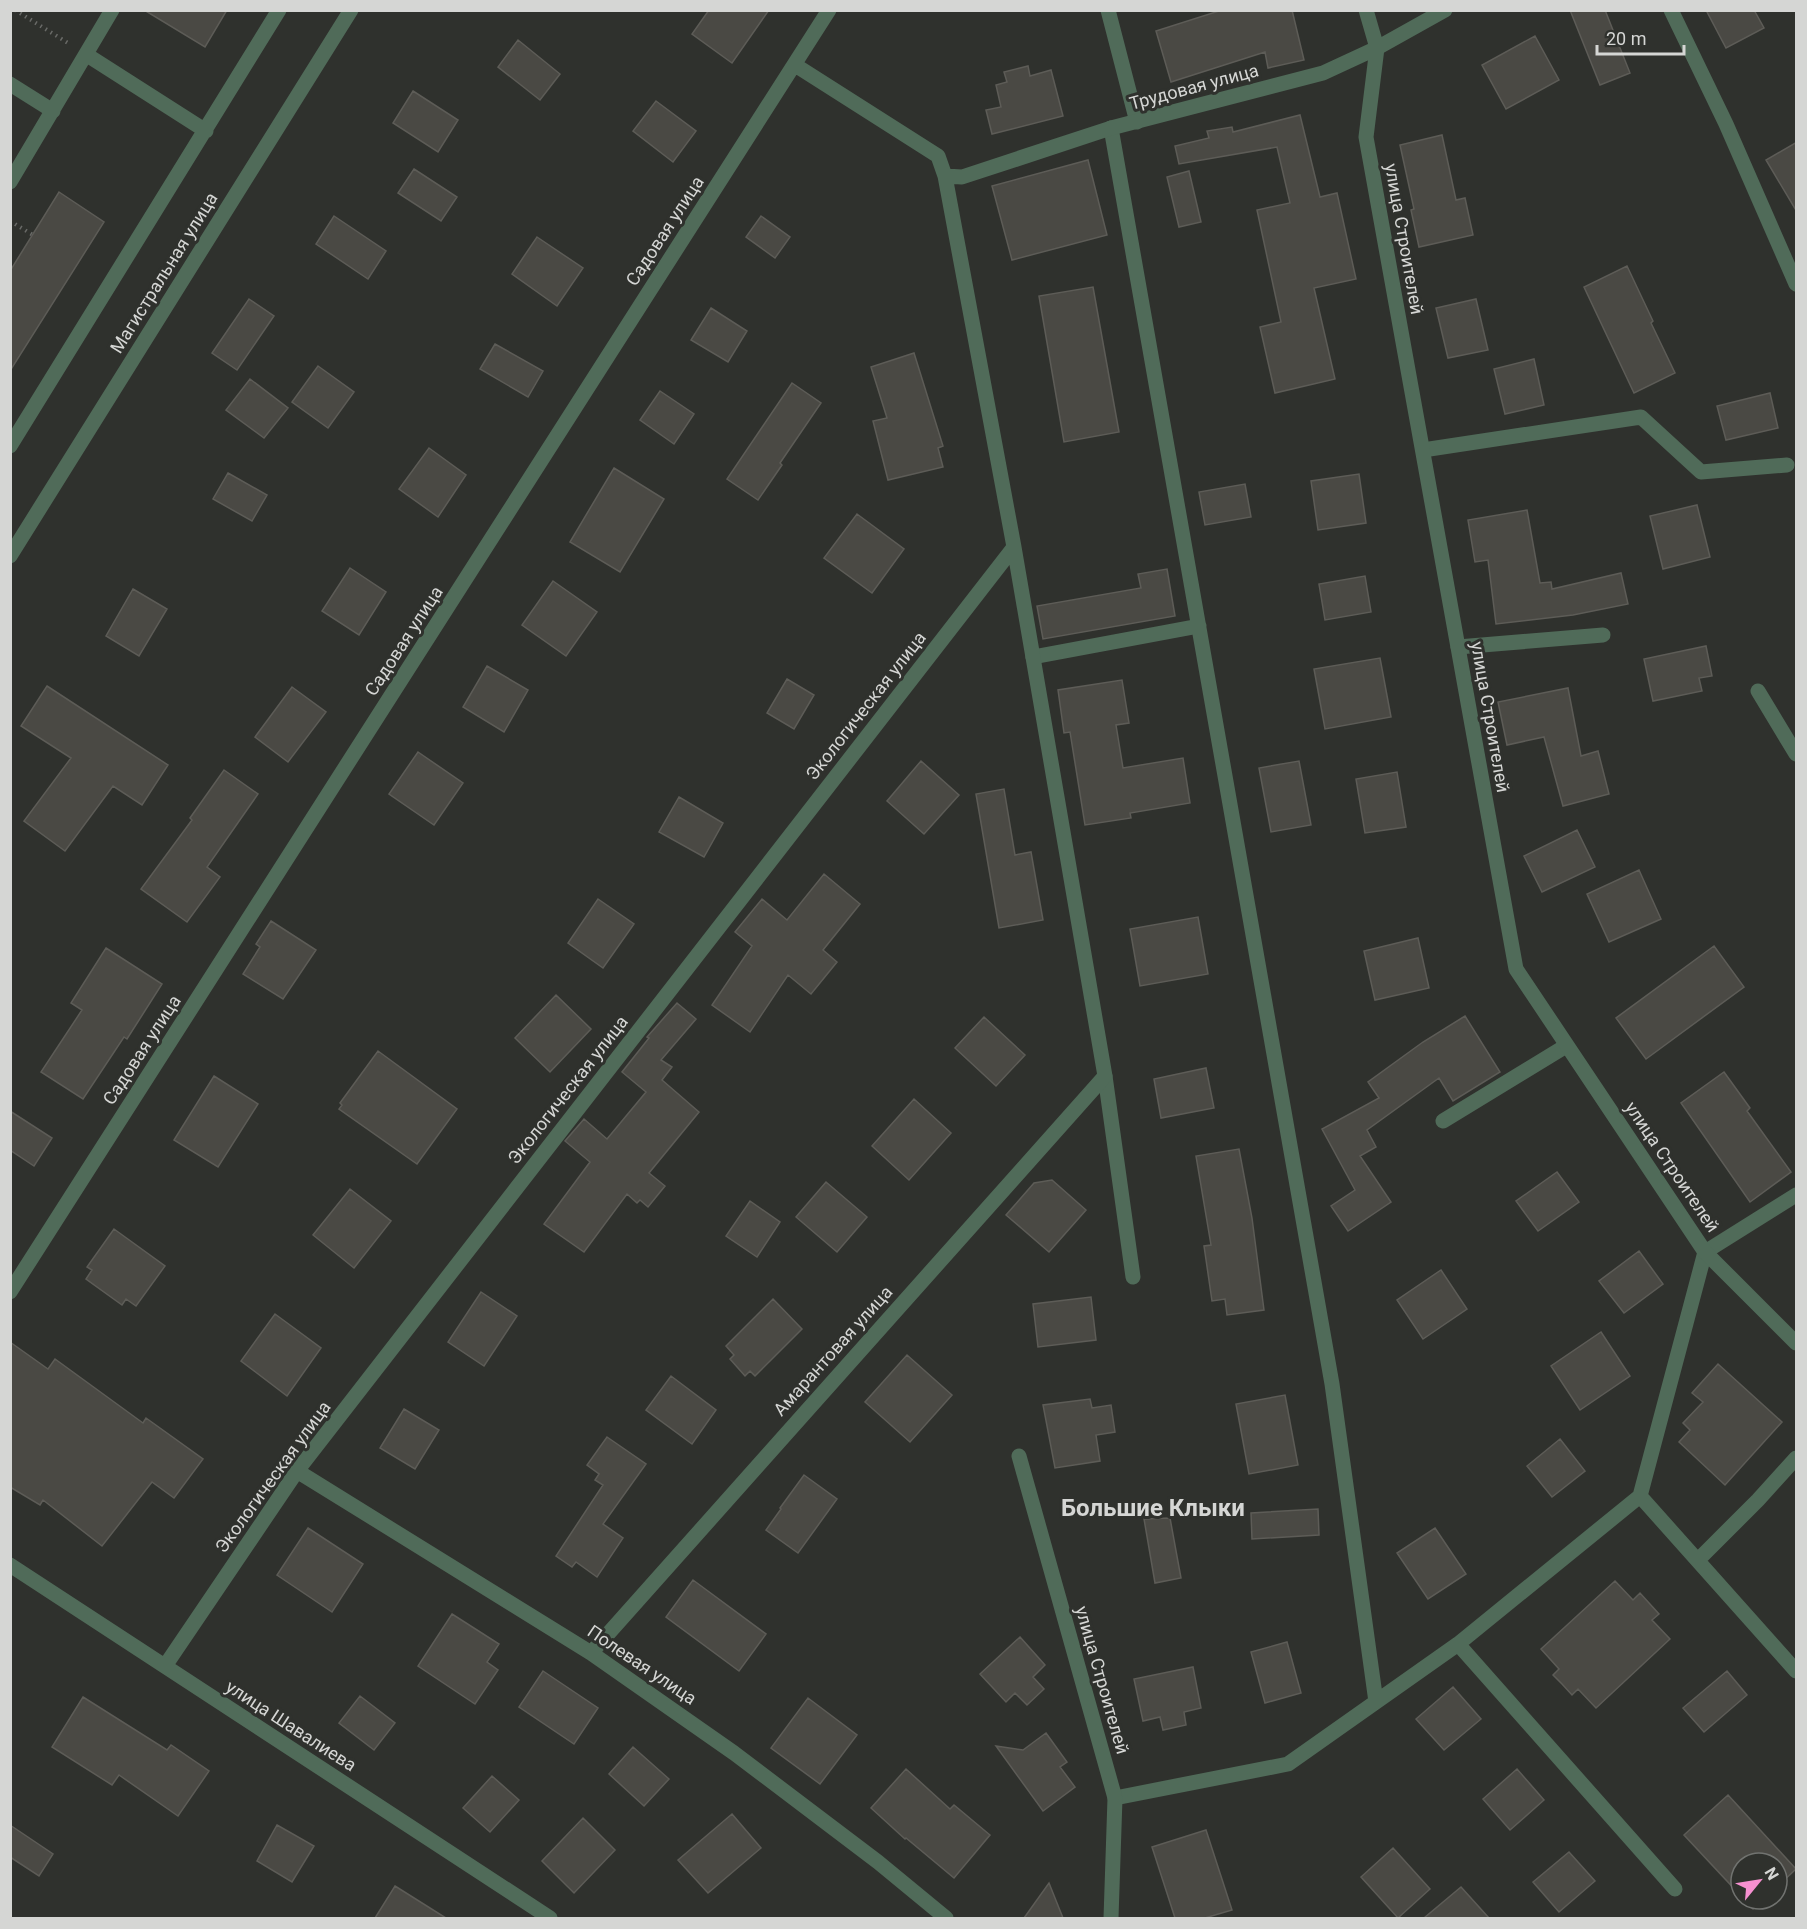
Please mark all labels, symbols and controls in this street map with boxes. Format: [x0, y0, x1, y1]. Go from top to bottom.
scale bar [1597, 18, 1684, 56]
text: 20 m [1606, 28, 1646, 49]
street label: Трудовая улица [1127, 59, 1261, 114]
street label: улица Строителей [1381, 162, 1428, 316]
street label: Садовая улица [621, 172, 708, 289]
street label: Магистральная улица [106, 188, 222, 357]
street label: Садовая улица [360, 582, 447, 699]
street label: Экологическая улица [801, 627, 930, 784]
street label: улица Строителей [1467, 640, 1514, 794]
street label: Садовая улица [98, 991, 185, 1108]
street label: Экологическая улица [503, 1011, 632, 1168]
street label: улица Строителей [1621, 1097, 1724, 1236]
street label: Амарантовая улица [769, 1281, 896, 1420]
street label: Экологическая улица [210, 1397, 335, 1557]
district label: Большие Клыки [1061, 1494, 1245, 1522]
street label: улица Строителей [1071, 1603, 1134, 1756]
street label: Полевая улица [584, 1620, 701, 1709]
street label: улица Шавалиева [222, 1676, 360, 1776]
north arrow [1729, 1851, 1789, 1911]
text: N [1761, 1864, 1783, 1883]

